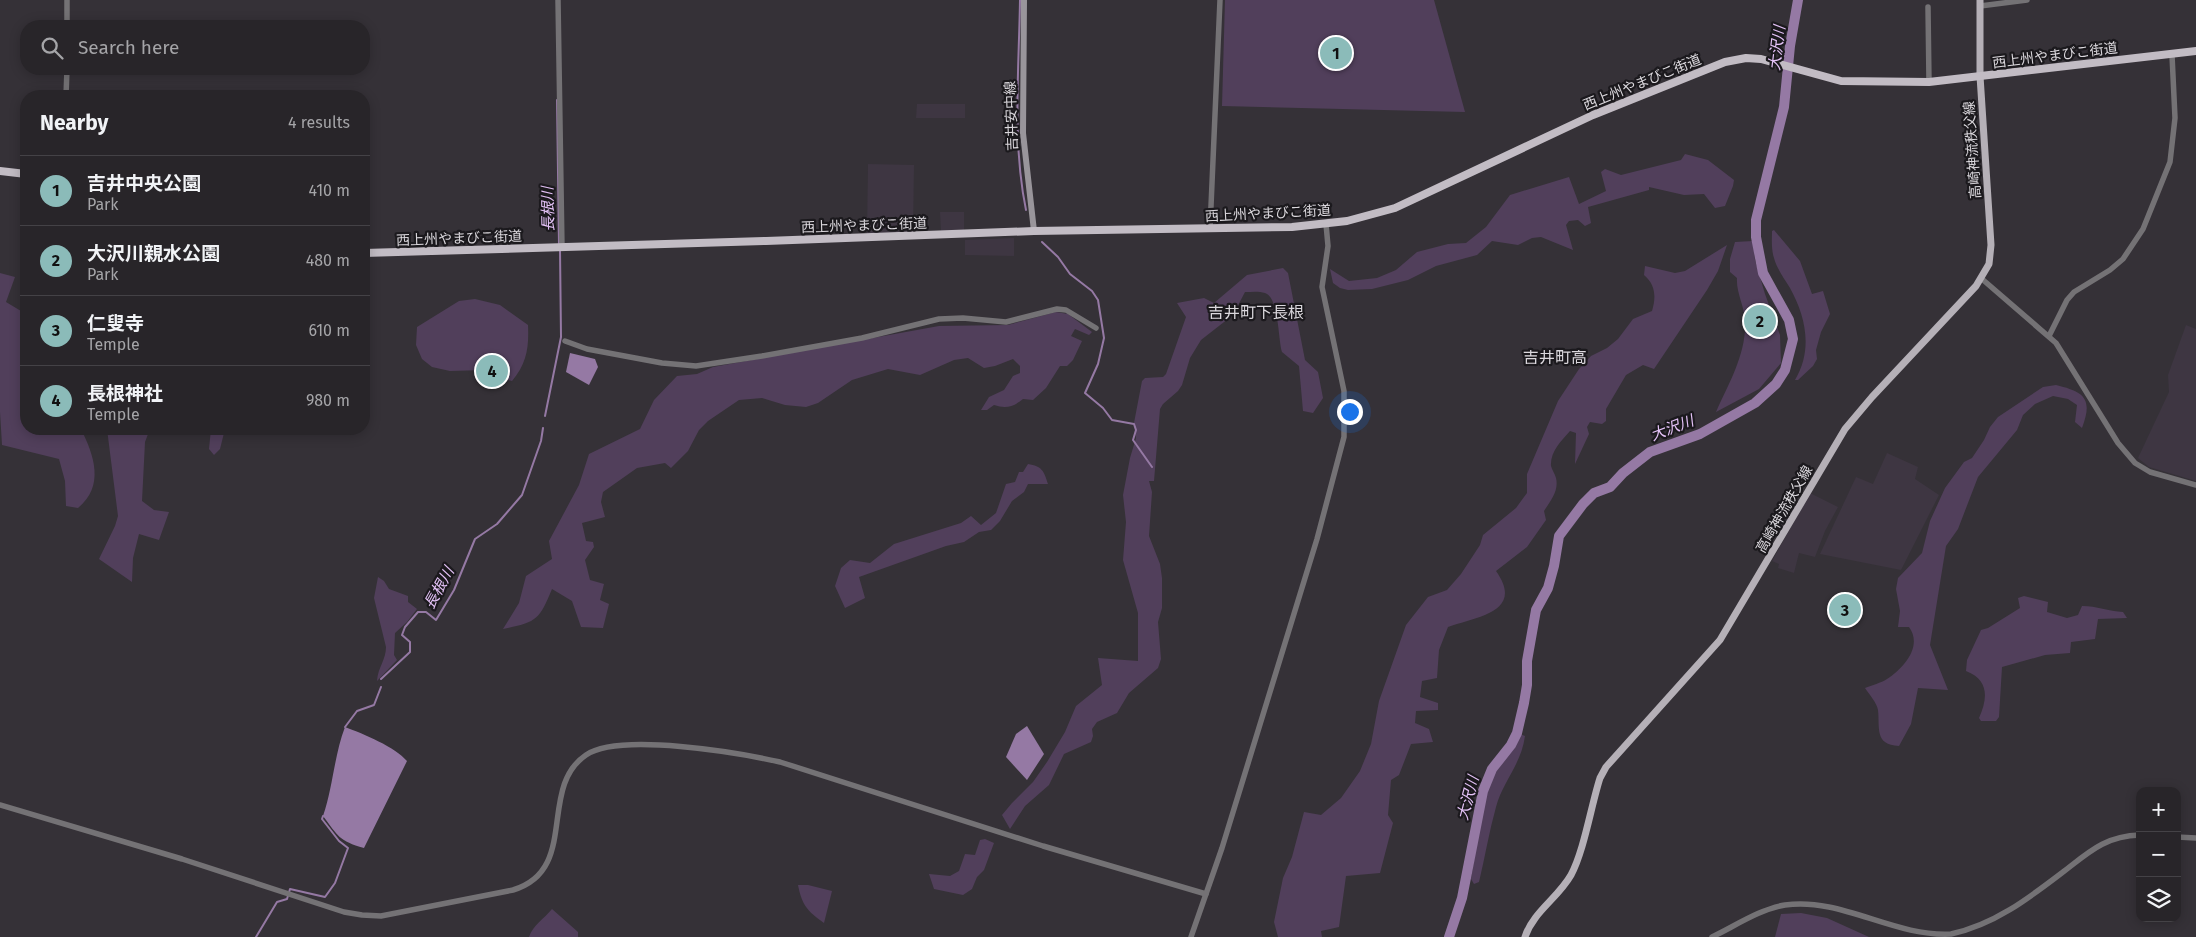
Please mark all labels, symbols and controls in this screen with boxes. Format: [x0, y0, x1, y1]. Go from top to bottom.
search box [20, 20, 370, 75]
water label: 大沢川 [1765, 23, 1789, 71]
icon: search [38, 34, 66, 62]
pin: 1 [1320, 34, 1352, 72]
text: Search here [78, 36, 179, 59]
street label: 西上州やまびこ街道 [1991, 39, 2119, 72]
street label: 西上州やまびこ街道 [1581, 51, 1704, 114]
street label: 吉井安中線 [1002, 81, 1021, 151]
street label: 高崎神流秩父線 [1961, 100, 1984, 199]
text: Nearby [40, 110, 108, 136]
text: 4 results [288, 113, 350, 132]
text: 吉井中央公園 [87, 172, 201, 195]
text: 1 [52, 181, 60, 200]
text: 410 m [309, 181, 350, 200]
water label: 長根川 [539, 184, 557, 232]
text: Park [87, 195, 119, 214]
street label: 西上州やまびこ街道 [1205, 202, 1331, 225]
street label: 西上州やまびこ街道 [801, 215, 927, 236]
street label: 西上州やまびこ街道 [396, 228, 522, 249]
text: 大沢川親水公園 [87, 242, 220, 265]
text: 2 [52, 251, 60, 270]
text: 480 m [306, 251, 350, 270]
text: Park [87, 265, 119, 284]
pin: 2 [1744, 302, 1776, 340]
district label: 吉井町下長根 [1208, 303, 1304, 322]
text: 仁叟寺 [87, 312, 144, 335]
text: 3 [52, 321, 60, 340]
text: 610 m [308, 321, 350, 340]
text: Temple [87, 335, 140, 354]
district label: 吉井町高 [1523, 348, 1587, 367]
pin: 4 [476, 352, 508, 390]
text: 長根神社 [87, 382, 163, 405]
text: 4 [51, 391, 61, 410]
text: 980 m [306, 391, 350, 410]
your location [1337, 399, 1363, 425]
text: Temple [87, 405, 140, 424]
water label: 大沢川 [1648, 411, 1698, 444]
street label: 高崎神流秩父線 [1753, 463, 1816, 556]
water label: 長根川 [420, 562, 459, 612]
pin: 3 [1829, 591, 1861, 629]
water label: 大沢川 [1453, 772, 1483, 822]
map controls [2136, 787, 2181, 922]
button: + [2136, 787, 2181, 832]
button: − [2136, 832, 2181, 877]
button: layers [2136, 877, 2181, 922]

